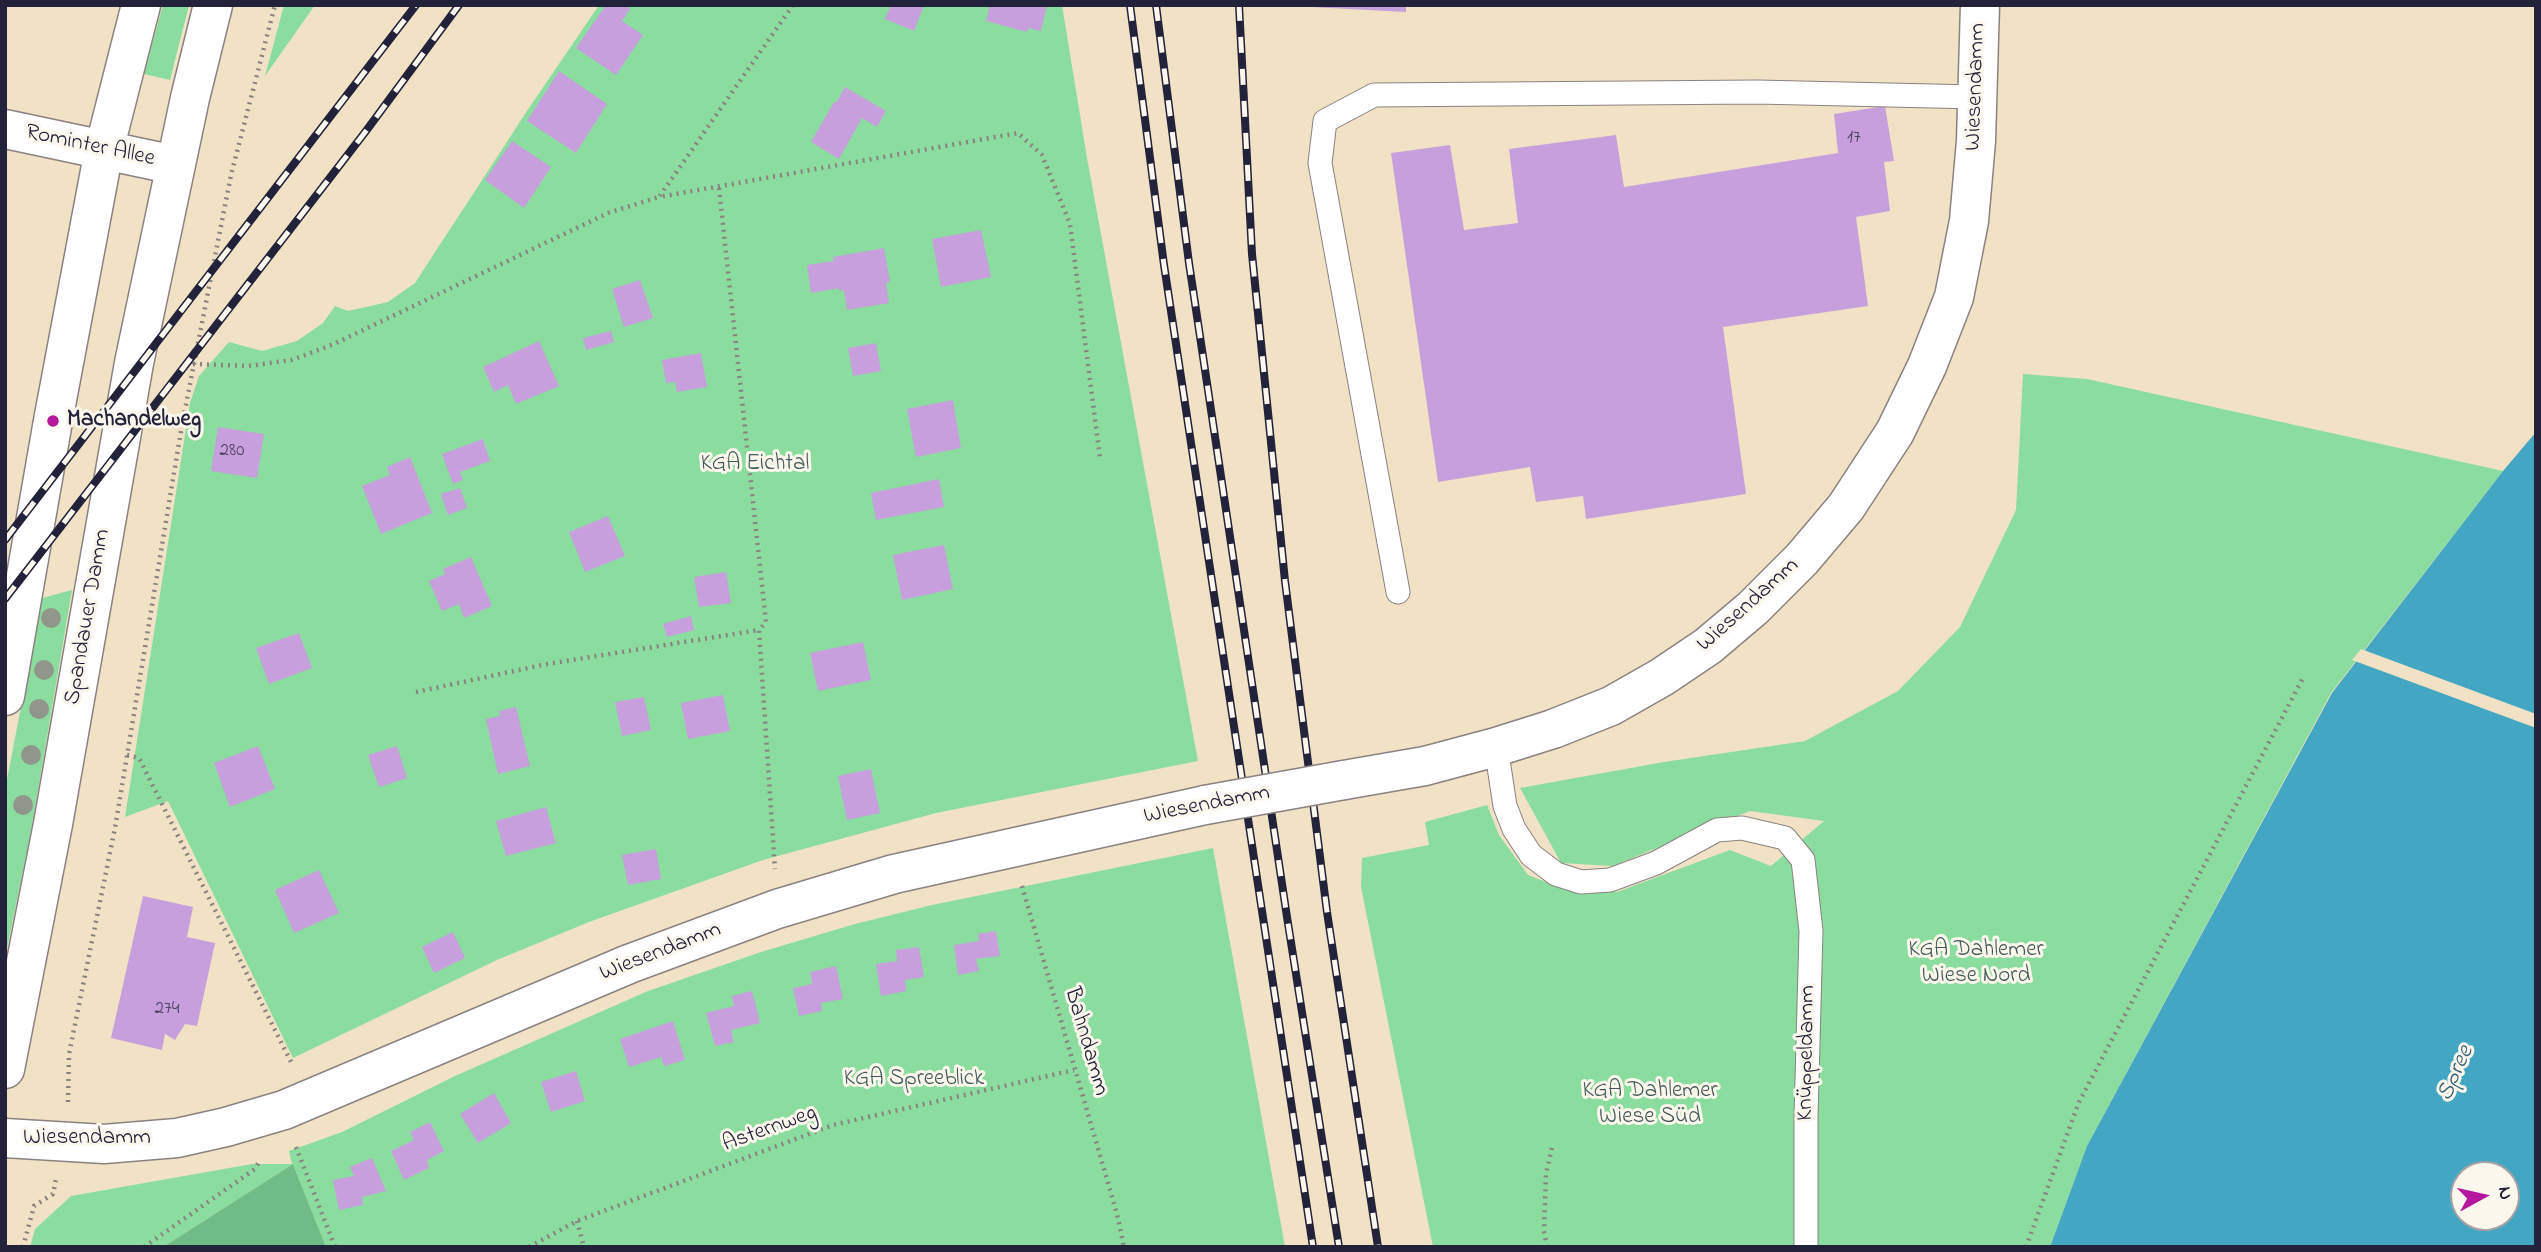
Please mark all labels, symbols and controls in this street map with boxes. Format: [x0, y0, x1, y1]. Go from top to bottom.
street label: Wiesendamm [1961, 23, 1993, 151]
street label: Rominter Allee [23, 120, 157, 174]
house number: 17 [1847, 128, 1861, 150]
place label: Machandelweg [67, 407, 201, 435]
marker: Machandelweg [45, 413, 61, 429]
house number: 280 [220, 441, 244, 463]
park label: KGA Eichtal [701, 451, 809, 479]
street label: Spandauer Damm [60, 527, 118, 707]
street label: Wiesendamm [1692, 553, 1806, 659]
street label: Wiesendamm [1142, 780, 1272, 832]
street label: Wiesendamm [596, 917, 726, 989]
park label: KGA Dahlemer Wiese Nord [1908, 937, 2044, 991]
street label: Bahndamm [1056, 985, 1114, 1099]
street label: Knüppeldamm [1793, 985, 1823, 1121]
house number: 274 [154, 999, 180, 1021]
water label: Spree [2432, 1042, 2482, 1106]
park label: KGA Spreeblick [844, 1066, 984, 1094]
park label: KGA Dahlemer Wiese Süd [1582, 1078, 1718, 1132]
street label: Asternweg [719, 1100, 821, 1160]
street label: Wiesendamm [23, 1125, 151, 1153]
north arrow [2450, 1161, 2520, 1231]
text: N [2490, 1185, 2519, 1202]

